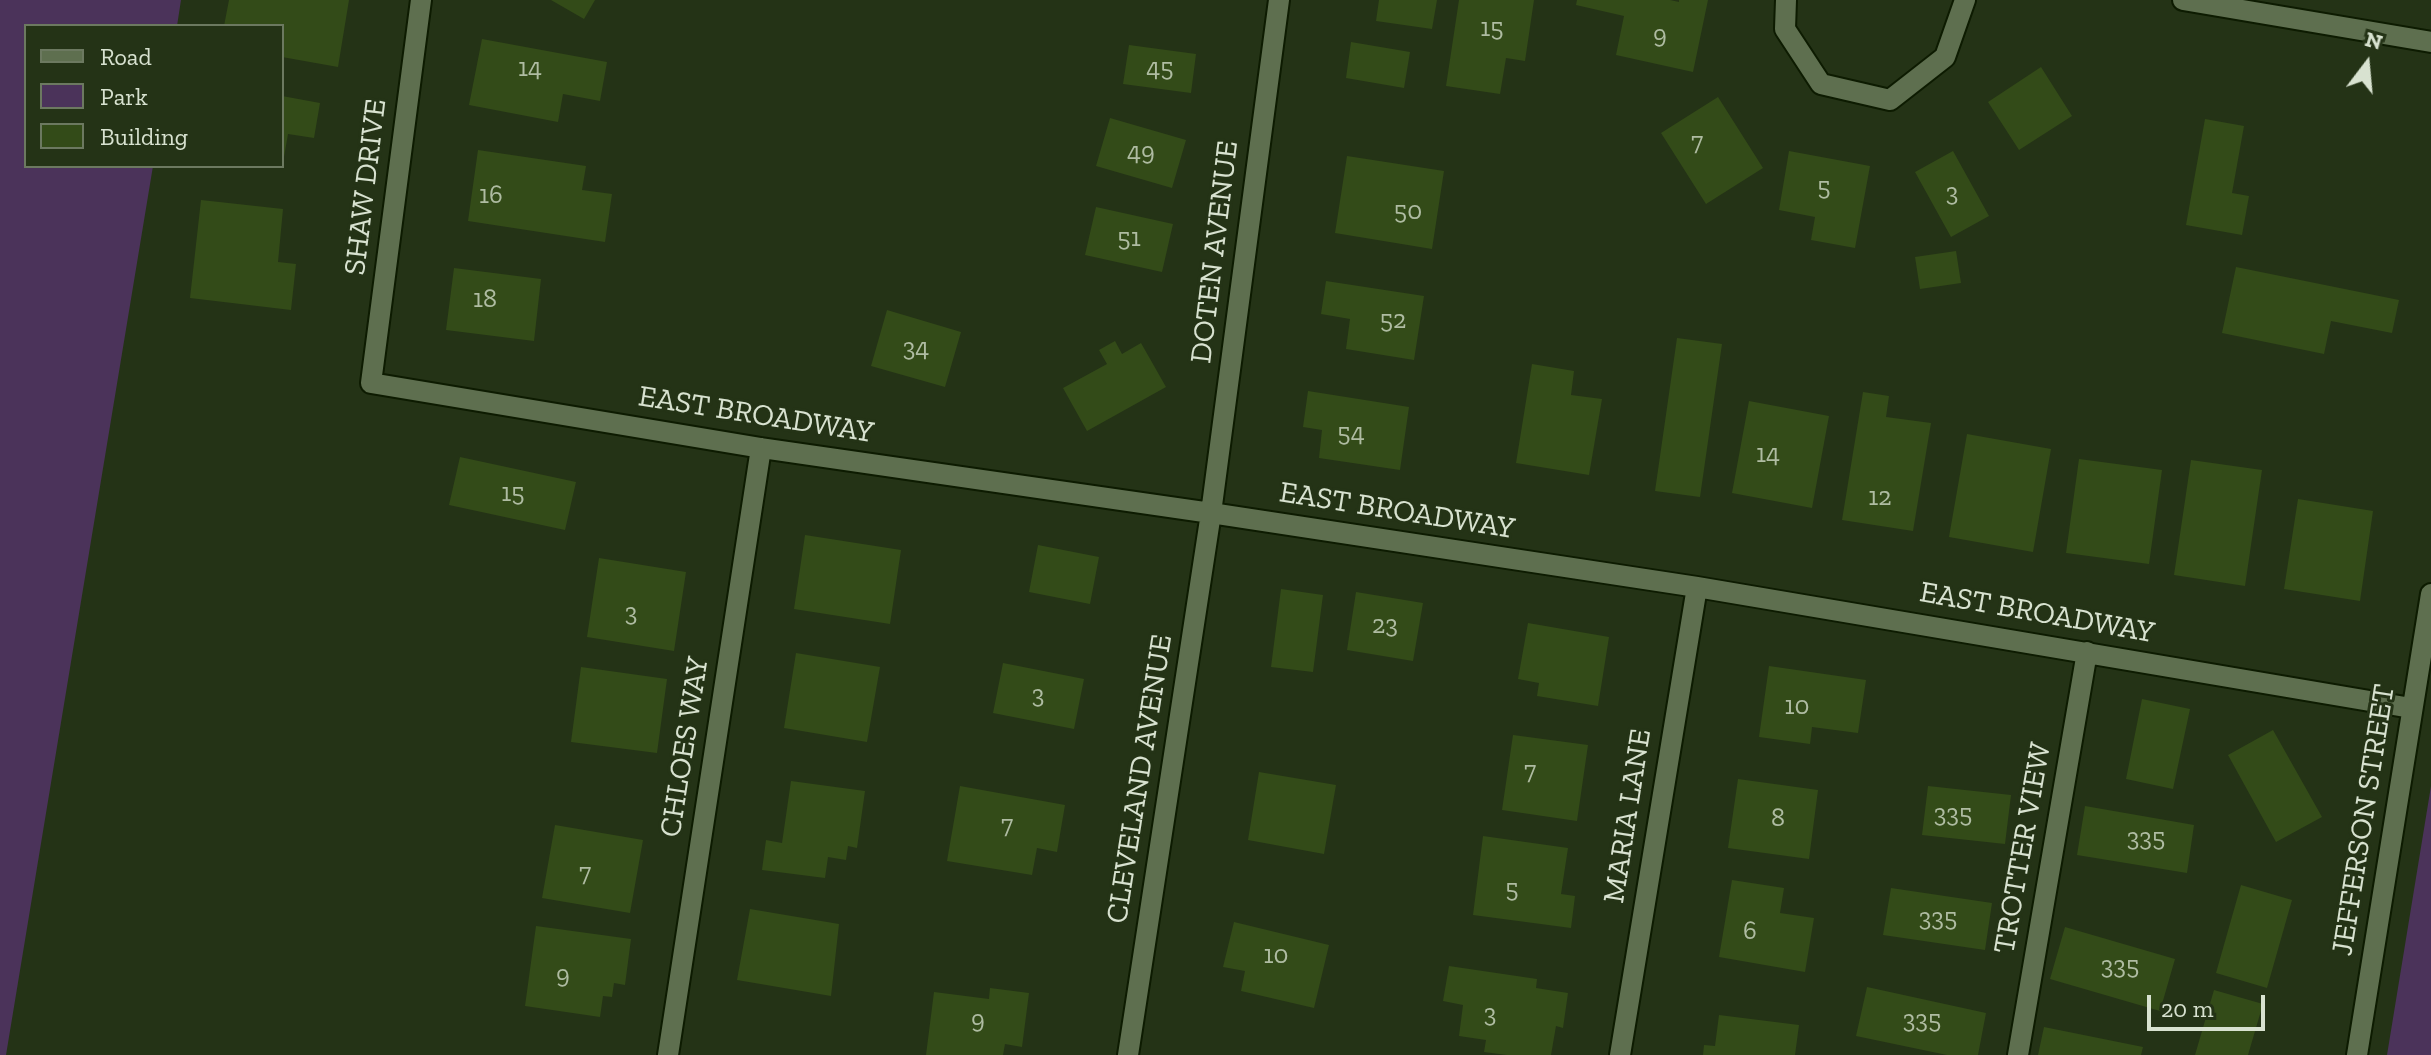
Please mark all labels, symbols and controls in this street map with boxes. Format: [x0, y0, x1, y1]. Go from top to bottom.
house number: 15 [1480, 13, 1504, 45]
house number: 9 [1653, 20, 1667, 52]
legend [24, 24, 284, 168]
north arrow [2327, 24, 2407, 104]
text: N [2362, 25, 2386, 56]
text: Road [100, 42, 152, 71]
house number: 14 [518, 53, 542, 85]
house number: 45 [1146, 53, 1174, 85]
text: Park [100, 82, 148, 111]
street label: SHAW DRIVE [337, 97, 395, 277]
text: Building [100, 122, 188, 151]
house number: 7 [1691, 127, 1703, 159]
house number: 49 [1127, 137, 1155, 169]
street label: DOTEN AVENUE [1183, 139, 1247, 365]
house number: 5 [1817, 172, 1831, 204]
house number: 3 [1946, 178, 1958, 210]
house number: 16 [479, 180, 503, 212]
house number: 50 [1394, 196, 1422, 228]
house number: 51 [1117, 223, 1141, 255]
house number: 18 [473, 284, 497, 316]
house number: 52 [1380, 305, 1406, 337]
house number: 34 [903, 333, 929, 365]
street label: EAST BROADWAY [636, 379, 876, 451]
house number: 54 [1337, 418, 1365, 450]
house number: 14 [1756, 439, 1780, 471]
street label: EAST BROADWAY [1277, 475, 1517, 547]
house number: 15 [501, 478, 525, 510]
house number: 12 [1868, 482, 1892, 514]
street label: EAST BROADWAY [1917, 575, 2157, 651]
house number: 3 [625, 598, 637, 630]
house number: 23 [1372, 610, 1398, 642]
street label: CLEVELAND AVENUE [1099, 632, 1181, 926]
street label: CHLOES WAY [653, 654, 717, 840]
house number: 3 [1032, 680, 1044, 712]
street label: JEFFERSON STREET [2325, 682, 2403, 958]
house number: 10 [1785, 691, 1809, 723]
street label: MARIA LANE [1596, 726, 1660, 906]
street label: TROTTER VIEW [1987, 740, 2059, 956]
house number: 7 [1524, 756, 1536, 788]
house number: 335 [1934, 799, 1972, 831]
house number: 8 [1771, 803, 1785, 835]
house number: 7 [1001, 810, 1013, 842]
house number: 335 [2127, 823, 2165, 855]
house number: 7 [579, 858, 591, 890]
house number: 5 [1505, 874, 1519, 906]
house number: 335 [1919, 903, 1957, 935]
house number: 6 [1743, 916, 1757, 948]
house number: 10 [1264, 940, 1288, 972]
house number: 335 [2101, 951, 2139, 983]
house number: 9 [556, 960, 570, 992]
scale bar [2151, 979, 2269, 1029]
text: 20 m [2161, 994, 2213, 1023]
house number: 3 [1484, 999, 1496, 1031]
house number: 9 [971, 1005, 985, 1037]
house number: 335 [1903, 1005, 1941, 1037]

